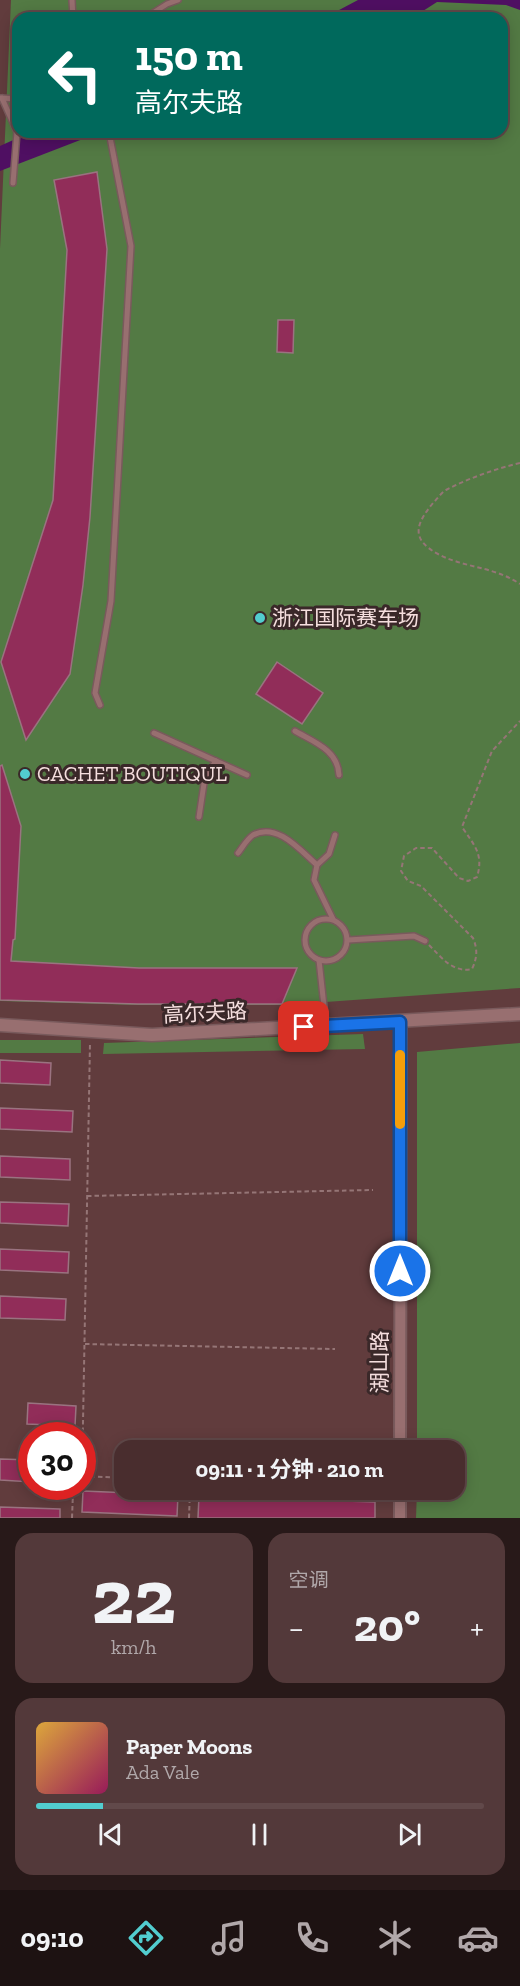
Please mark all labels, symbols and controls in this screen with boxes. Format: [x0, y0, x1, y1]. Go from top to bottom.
text: 150 m [135, 30, 243, 81]
icon: left [36, 36, 114, 114]
text: 高尔夫路 [135, 87, 243, 119]
place label: 浙江国际赛车场 [272, 605, 419, 630]
marker: 浙江国际赛车场 [253, 611, 267, 625]
place label: CACHET BOUTIQUL [37, 761, 228, 786]
marker: CACHET BOUTIQUL [18, 767, 32, 781]
street label: 高尔夫路 [162, 998, 248, 1027]
pin [278, 1001, 329, 1052]
icon: arrive [287, 1010, 320, 1043]
position arrow [368, 1239, 432, 1303]
street label: 湖山路 [367, 1331, 392, 1394]
speed limit sign: 30 [18, 1422, 96, 1500]
text: 09:11 · 1 分钟 · 210 m [195, 1456, 384, 1483]
text: 22 [92, 1549, 176, 1643]
text: 空调 [289, 1568, 329, 1592]
text: 20° [354, 1599, 420, 1653]
text: − [289, 1608, 304, 1647]
text: + [470, 1608, 484, 1647]
text: km/h [111, 1635, 157, 1659]
text: Paper Moons [126, 1733, 252, 1760]
text: Ada Vale [126, 1760, 199, 1784]
icon: previous [94, 1818, 127, 1851]
icon: pause [243, 1818, 276, 1851]
icon: next [393, 1818, 426, 1851]
icon: directions [125, 1917, 167, 1959]
icon: music [208, 1917, 250, 1959]
icon: phone [291, 1917, 333, 1959]
icon: climate [374, 1917, 416, 1959]
icon: car [457, 1917, 499, 1959]
text: 09:10 [21, 1922, 84, 1954]

